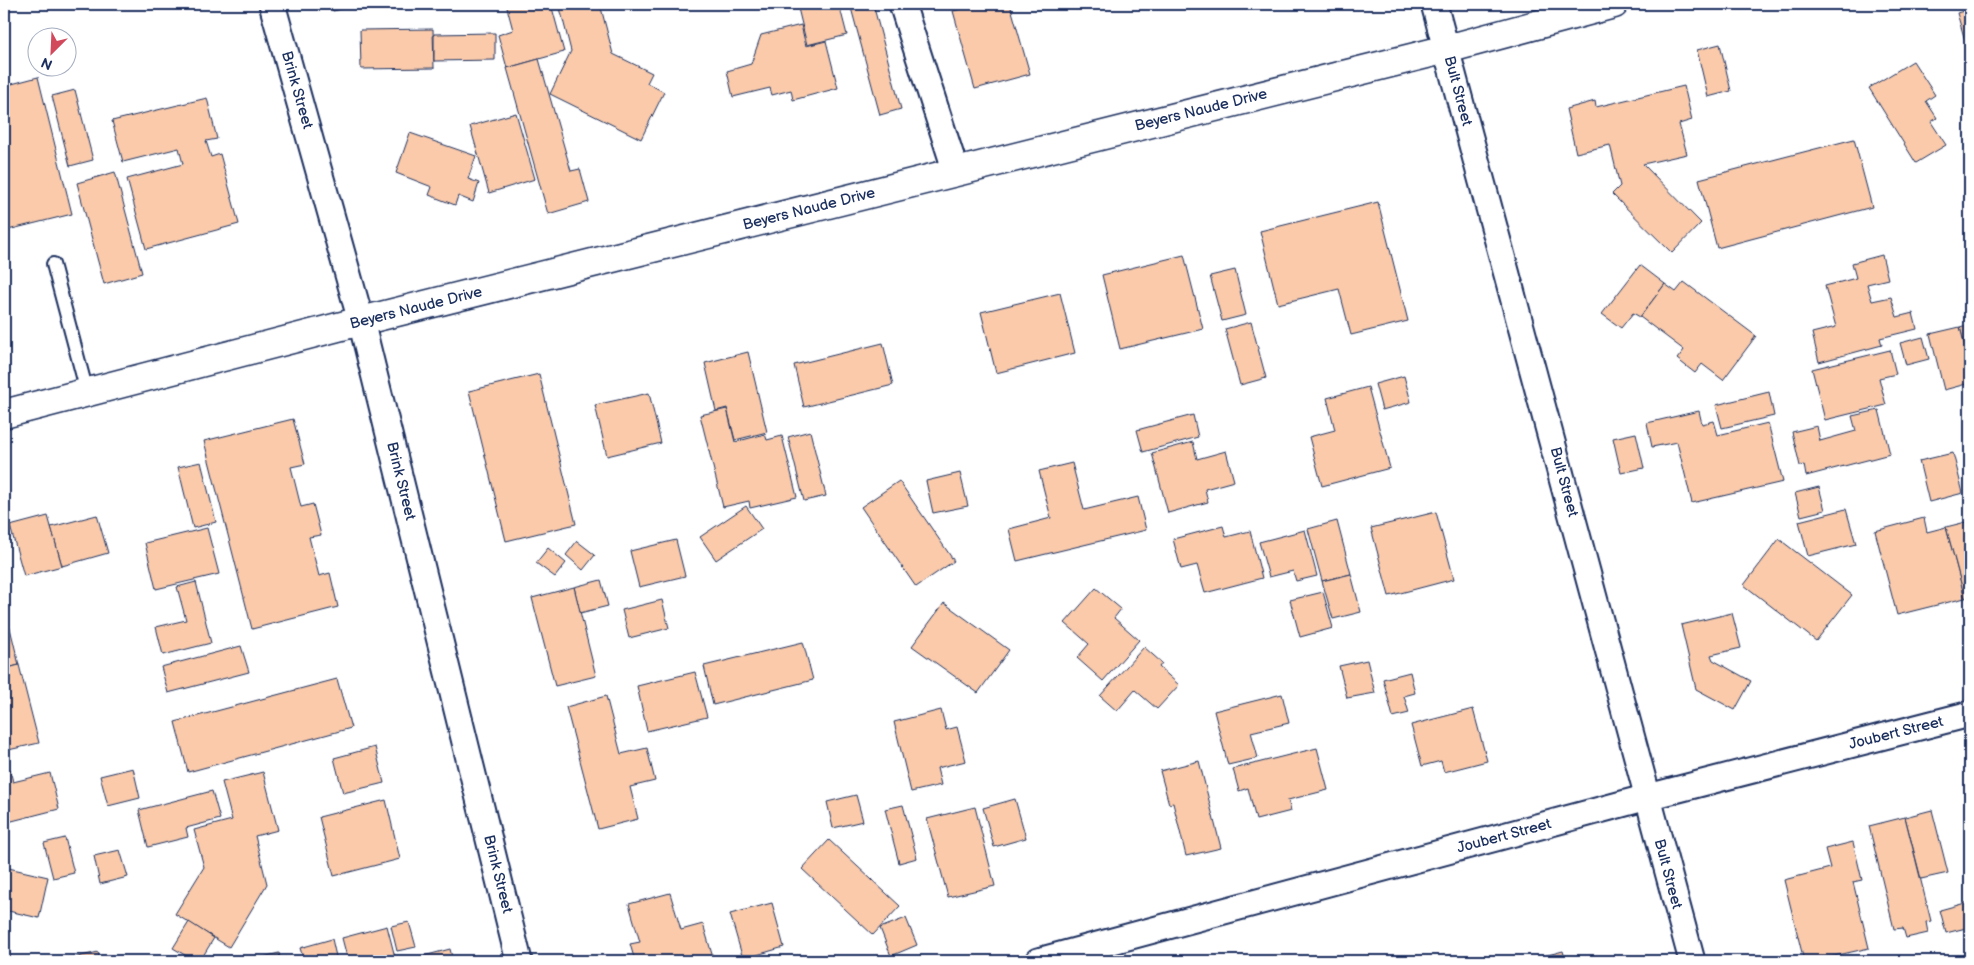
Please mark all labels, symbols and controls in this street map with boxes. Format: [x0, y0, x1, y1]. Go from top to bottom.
north arrow [28, 28, 78, 78]
street label: Brink Street [277, 49, 317, 131]
text: N [39, 54, 55, 73]
street label: Bult Street [1440, 54, 1477, 128]
street label: Beyers Naude Drive [1133, 84, 1269, 136]
street label: Beyers Naude Drive [741, 183, 877, 235]
street label: Beyers Naude Drive [348, 282, 484, 334]
street label: Brink Street [382, 440, 420, 522]
street label: Bult Street [1546, 445, 1583, 519]
street label: Joubert Street [1847, 712, 1946, 754]
street label: Joubert Street [1455, 814, 1554, 858]
street label: Brink Street [479, 833, 517, 915]
street label: Bult Street [1650, 837, 1687, 911]

